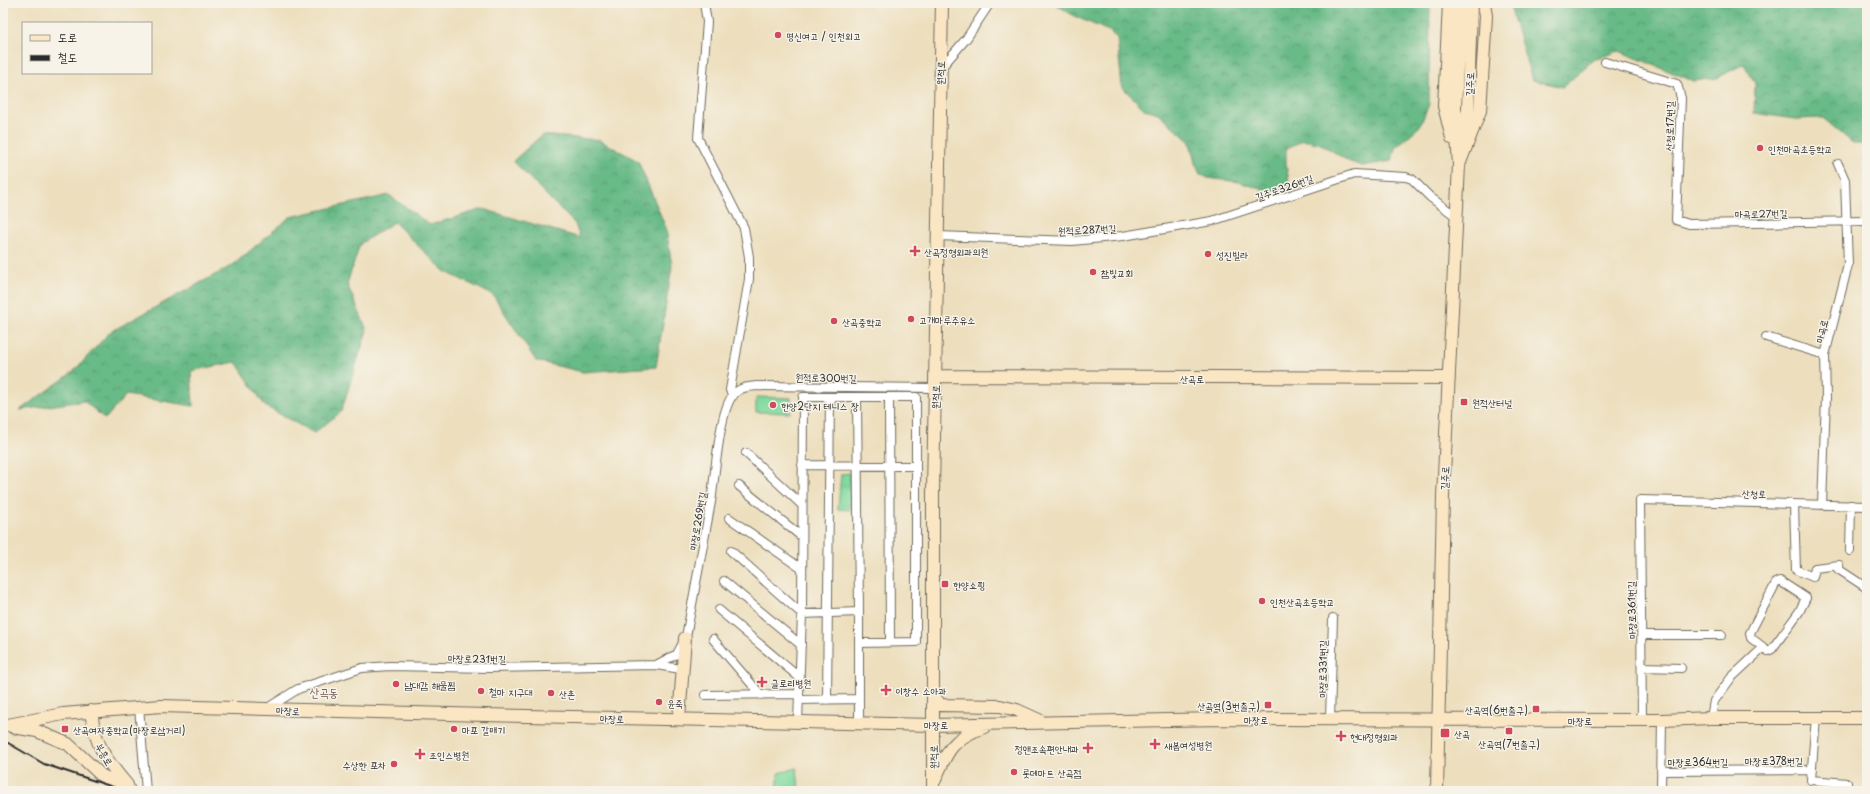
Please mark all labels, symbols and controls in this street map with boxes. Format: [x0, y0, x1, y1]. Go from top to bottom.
legend [22, 22, 152, 74]
text: 도로 [58, 28, 77, 46]
place label: 명신여고 / 인천외고 [786, 28, 861, 43]
marker: 명신여고 / 인천외고 [773, 30, 783, 40]
text: 철도 [58, 48, 77, 66]
street label: 원적로 [932, 61, 948, 85]
street label: 길주로 [1461, 72, 1477, 96]
street label: 산청로17번길 [1661, 101, 1677, 151]
place label: 인천마곡초등학교 [1768, 141, 1832, 156]
marker: 인천마곡초등학교 [1755, 143, 1765, 153]
street label: 길주로326번길 [1253, 170, 1315, 204]
street label: 마곡로27번길 [1735, 205, 1787, 221]
street label: 원적로287번길 [1057, 220, 1117, 238]
place label: 산곡정형외과의원 [924, 244, 988, 259]
marker: 산곡정형외과의원 [909, 245, 921, 257]
place label: 성진빌라 [1216, 247, 1248, 262]
marker: 성진빌라 [1203, 249, 1213, 259]
place label: 참빛교회 [1101, 265, 1133, 280]
marker: 참빛교회 [1088, 267, 1098, 277]
place label: 고개마루주유소 [919, 312, 975, 327]
place label: 산곡중학교 [842, 314, 882, 329]
marker: 고개마루주유소 [906, 314, 916, 324]
marker: 산곡중학교 [829, 316, 839, 326]
street label: 마곡로 [1811, 317, 1831, 345]
street label: 원적로300번길 [795, 369, 857, 385]
street label: 산곡로 [1180, 371, 1204, 386]
street label: 원적로 [927, 385, 943, 409]
place label: 원적산터널 [1472, 395, 1512, 410]
marker: 원적산터널 [1459, 397, 1469, 407]
place label: 한양2단지 테니스 장 [781, 398, 859, 413]
marker: 한양2단지 테니스 장 [768, 400, 778, 410]
street label: 길주로 [1436, 466, 1452, 490]
street label: 산청로 [1742, 485, 1766, 501]
street label: 마장로269번길 [684, 490, 710, 552]
place label: 한양쇼핑 [953, 577, 985, 592]
marker: 한양쇼핑 [940, 579, 950, 589]
street label: 마장로361번길 [1623, 581, 1639, 639]
place label: 인천산곡초등학교 [1270, 594, 1334, 609]
marker: 인천산곡초등학교 [1257, 596, 1267, 606]
street label: 마장로331번길 [1314, 640, 1330, 698]
street label: 마장로231번길 [448, 650, 506, 666]
place label: 글로리병원 [771, 675, 811, 690]
marker: 글로리병원 [756, 676, 768, 688]
place label: 남대감 해물찜 [404, 677, 456, 692]
marker: 남대감 해물찜 [391, 679, 401, 689]
district label: 산곡동 [310, 683, 338, 701]
place label: 이창수 소아과 [895, 683, 947, 698]
place label: 철마 지구대 [489, 684, 532, 699]
marker: 이창수 소아과 [880, 684, 892, 696]
marker: 철마 지구대 [476, 686, 486, 696]
place label: 산촌 [559, 686, 575, 701]
marker: 산촌 [546, 688, 556, 698]
place label: 윤죽 [667, 695, 683, 710]
marker: 윤죽 [654, 697, 664, 707]
place label: 산곡역(3번출구) [1197, 698, 1260, 713]
marker: 산곡역(3번출구) [1263, 700, 1273, 710]
street label: 마장로 [276, 702, 300, 718]
place label: 산곡역(6번출구) [1465, 702, 1528, 717]
marker: 산곡역(6번출구) [1531, 704, 1541, 714]
street label: 마장로 [600, 710, 624, 726]
street label: 마장로 [1244, 712, 1268, 727]
street label: 마장로 [1568, 713, 1592, 728]
street label: 마장로 [924, 717, 948, 732]
place label: 산곡여자중학교(마장로삼거리) [73, 722, 186, 737]
place label: 마포 갈매기 [462, 722, 505, 737]
marker: 산곡여자중학교(마장로삼거리) [60, 724, 70, 734]
marker: 마포 갈매기 [449, 724, 459, 734]
place label: 산곡 [1454, 726, 1470, 741]
marker: 산곡역(7번출구) [1504, 726, 1514, 736]
marker: 산곡 [1439, 727, 1451, 739]
place label: 현대정형외과 [1350, 729, 1398, 744]
marker: 현대정형외과 [1335, 730, 1347, 742]
place label: 산곡역(7번출구) [1478, 736, 1540, 751]
place label: 새봄여성병원 [1164, 737, 1212, 752]
marker: 새봄여성병원 [1149, 738, 1161, 750]
street label: 부흥로 [93, 740, 117, 768]
place label: 정앤조속편안내과 [1015, 741, 1079, 756]
marker: 정앤조속편안내과 [1082, 742, 1094, 754]
street label: 원적로 [925, 745, 941, 769]
place label: 조인스병원 [429, 747, 469, 762]
marker: 조인스병원 [414, 748, 426, 760]
street label: 마장로378번길 [1745, 753, 1803, 768]
street label: 마장로364번길 [1668, 754, 1728, 769]
place label: 수상한 포차 [343, 757, 386, 772]
marker: 수상한 포차 [389, 759, 399, 769]
place label: 롯데마트 산곡점 [1022, 765, 1082, 780]
marker: 롯데마트 산곡점 [1009, 767, 1019, 777]

